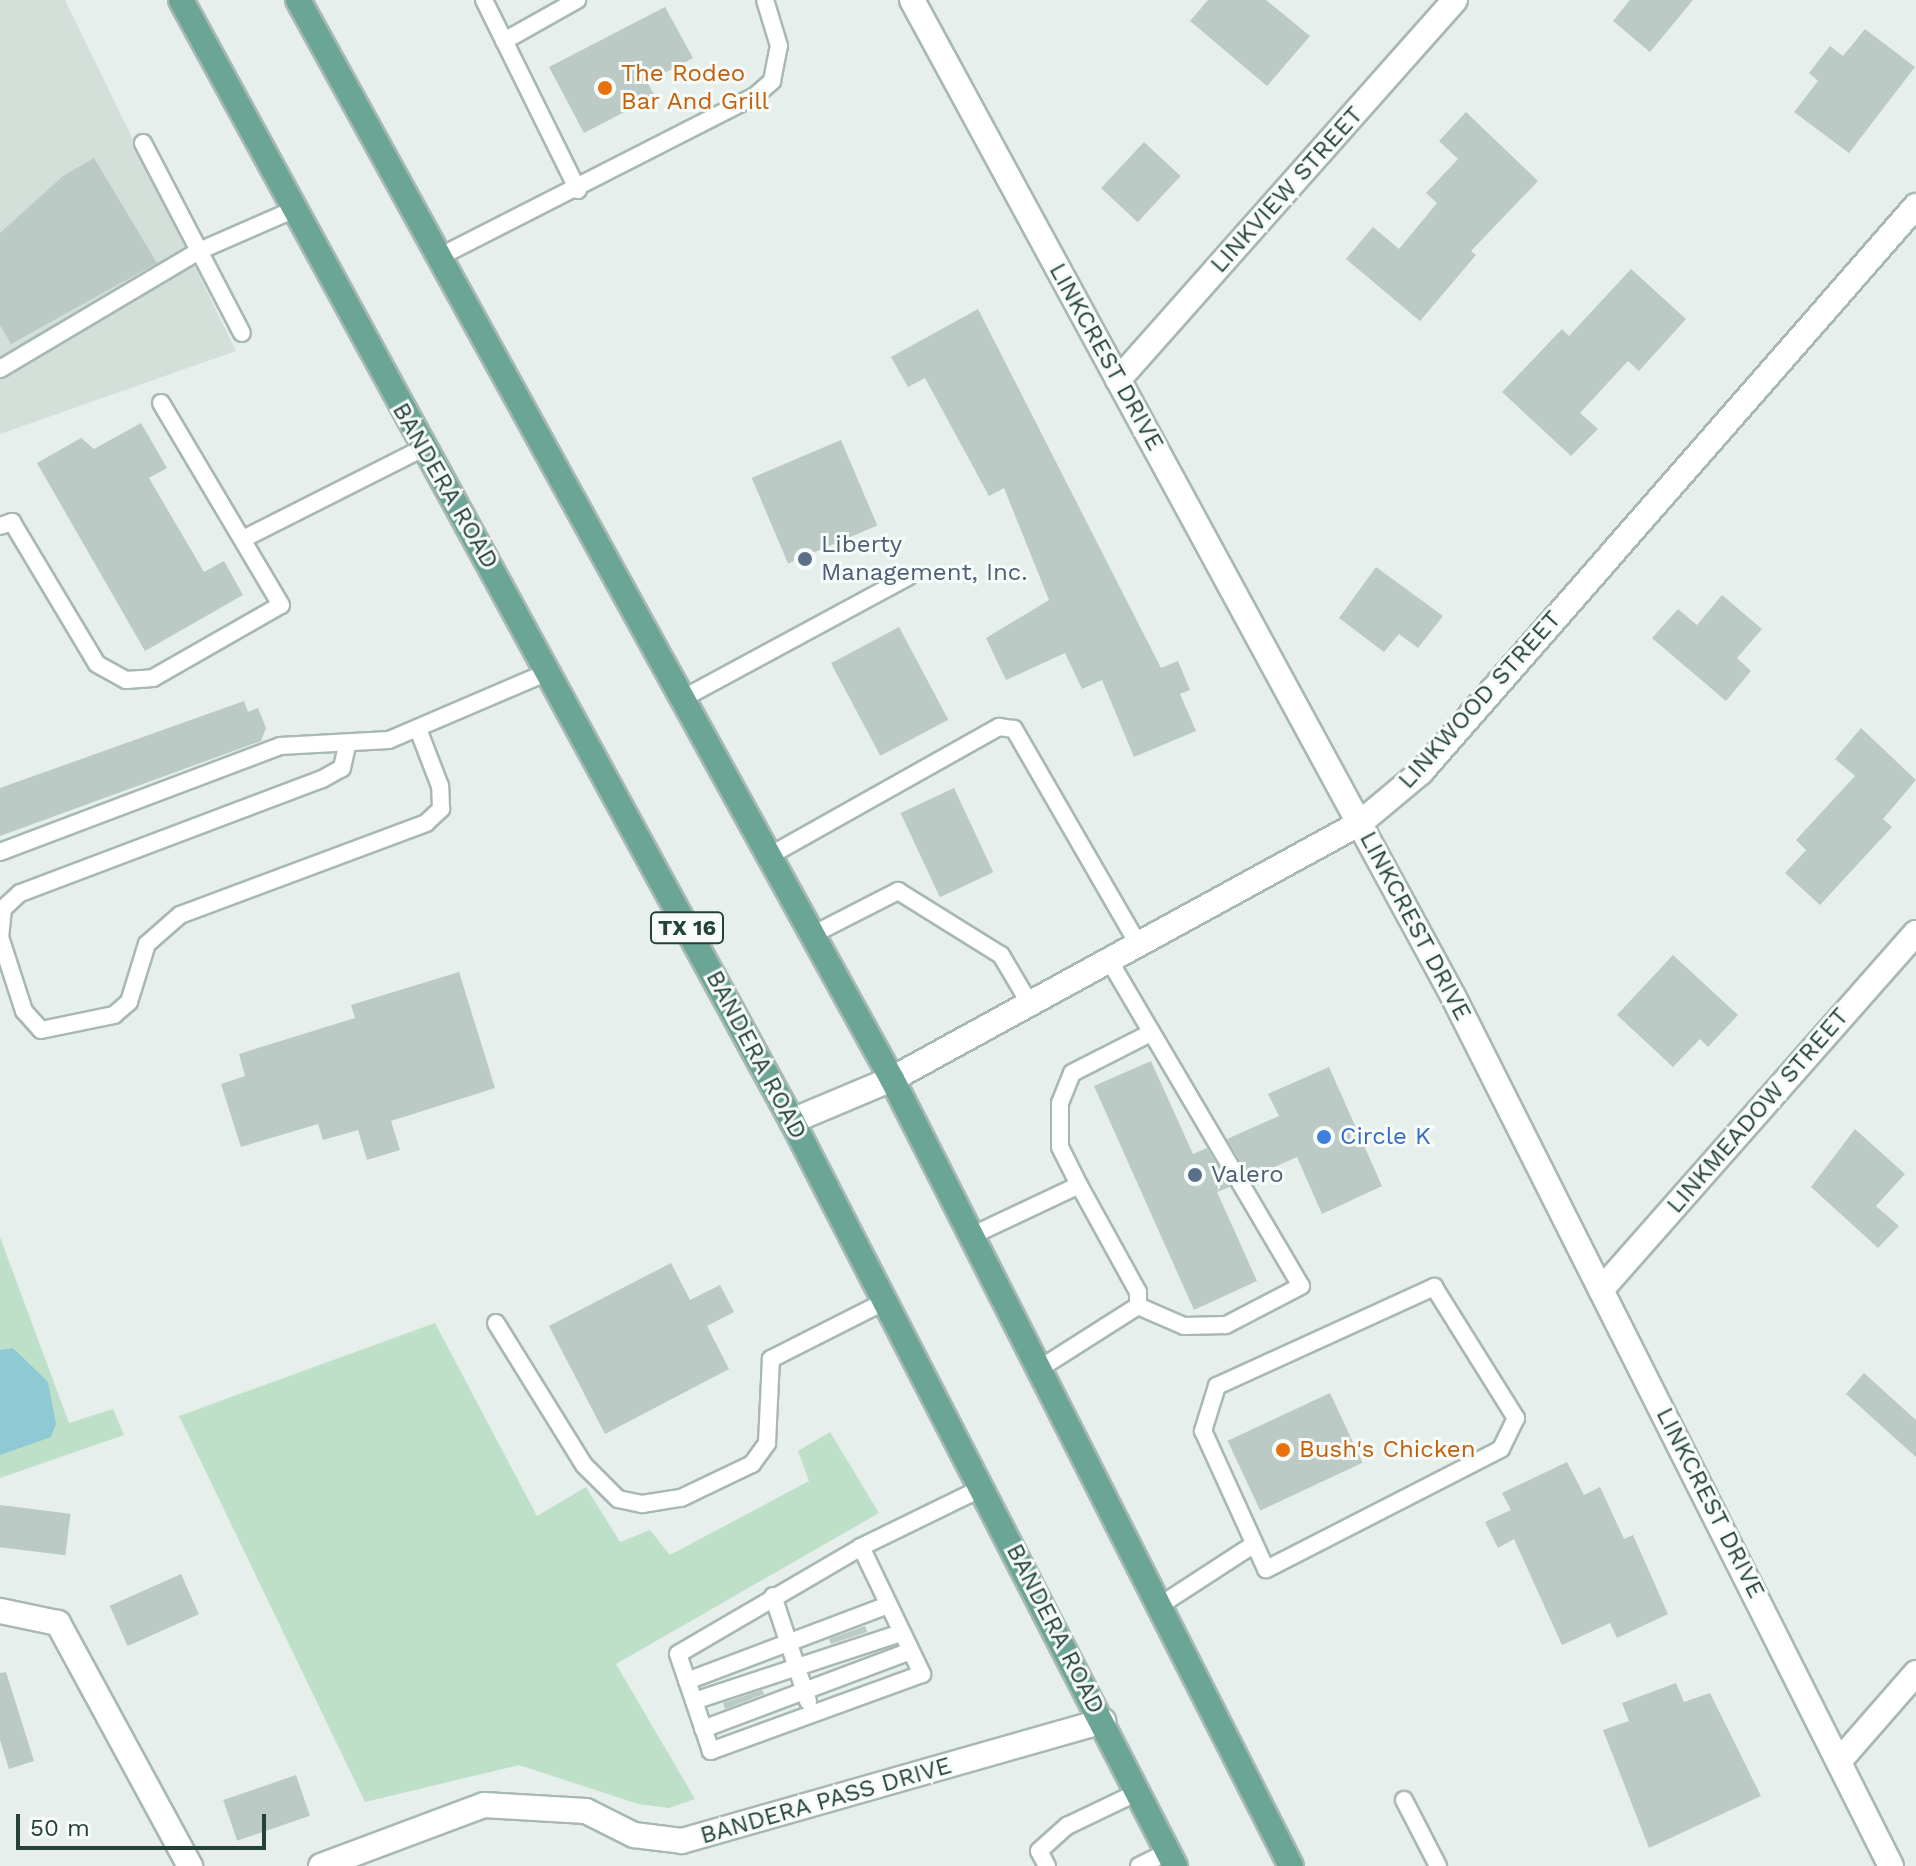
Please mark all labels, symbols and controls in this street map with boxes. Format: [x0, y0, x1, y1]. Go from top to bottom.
place label: The Rodeo Bar And Grill [621, 60, 770, 116]
marker: The Rodeo Bar And Grill [596, 79, 614, 97]
street label: LINKVIEW STREET [1205, 101, 1369, 279]
street label: LINKCREST DRIVE [1042, 258, 1170, 456]
street label: BANDERA ROAD [386, 397, 504, 575]
place label: Liberty Management, Inc. [821, 531, 1028, 587]
marker: Liberty Management, Inc. [796, 550, 814, 568]
street label: LINKWOOD STREET [1393, 605, 1567, 795]
street label: LINKCREST DRIVE [1353, 826, 1477, 1026]
road number: TX 16 [649, 910, 725, 946]
street label: BANDERA ROAD [699, 965, 813, 1145]
street label: LINKMEADOW STREET [1661, 1002, 1855, 1220]
place label: Circle K [1340, 1123, 1431, 1151]
marker: Circle K [1315, 1128, 1333, 1146]
place label: Valero [1211, 1161, 1284, 1189]
marker: Valero [1186, 1166, 1204, 1184]
street label: LINKCREST DRIVE [1649, 1403, 1771, 1603]
place label: Bush's Chicken [1299, 1436, 1476, 1464]
marker: Bush's Chicken [1274, 1441, 1292, 1459]
street label: BANDERA ROAD [1000, 1539, 1110, 1719]
street label: BANDERA PASS DRIVE [697, 1751, 955, 1851]
scale bar [20, 1798, 270, 1848]
text: 50 m [30, 1814, 90, 1842]

